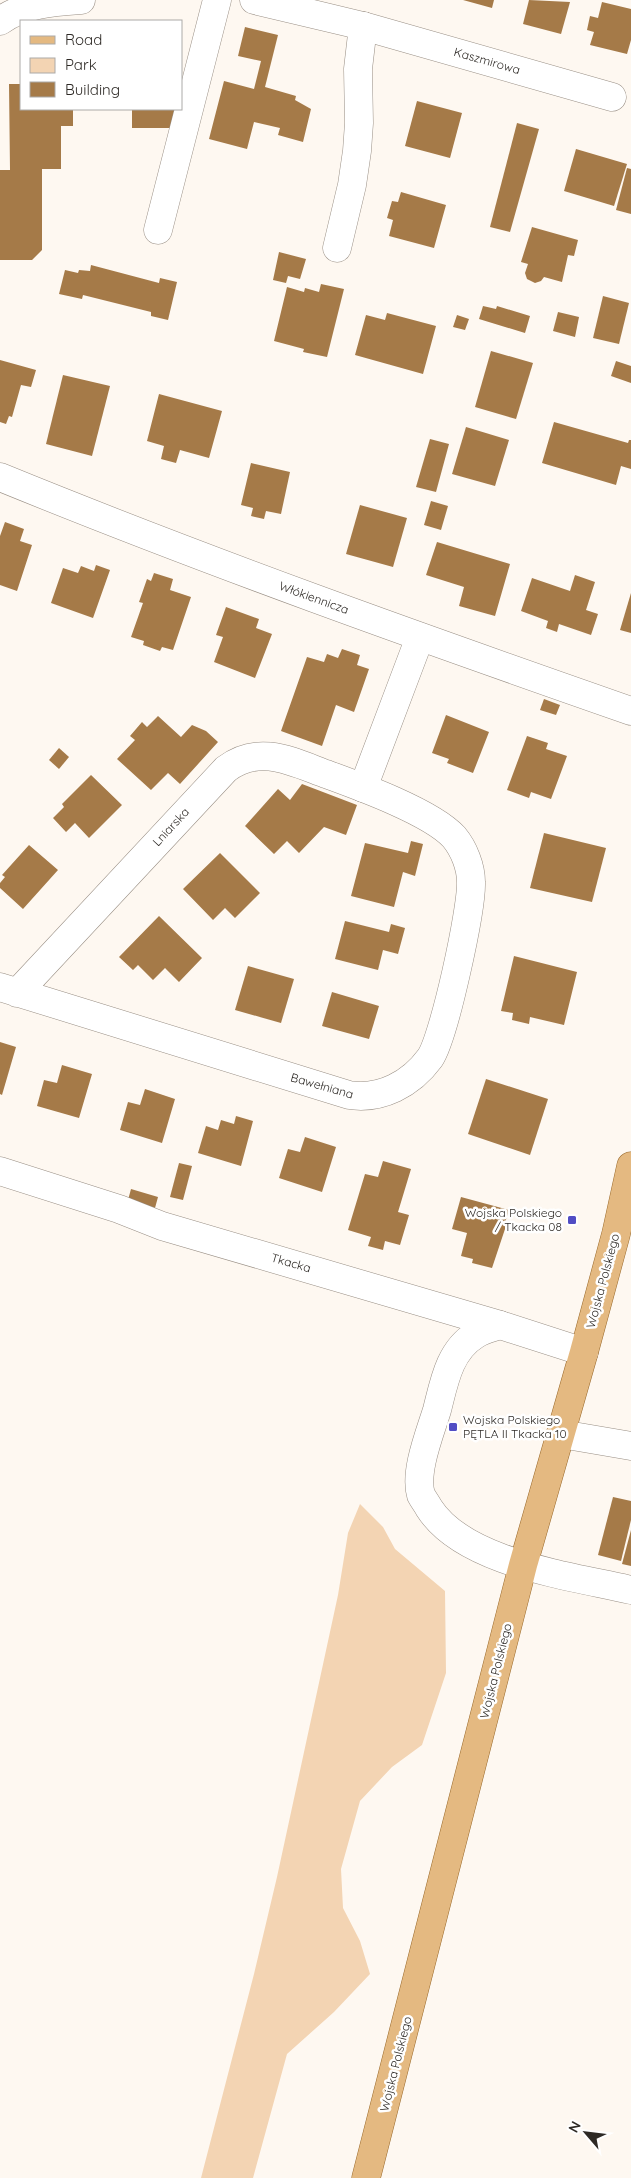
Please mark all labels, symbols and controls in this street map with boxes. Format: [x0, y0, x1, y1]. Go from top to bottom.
legend [20, 20, 182, 110]
text: Road [65, 30, 102, 49]
street label: Kaszmirowa [452, 44, 522, 77]
text: Park [65, 55, 97, 74]
text: Building [65, 80, 120, 99]
street label: Włókiennicza [277, 578, 351, 617]
street label: Lniarska [149, 804, 192, 849]
street label: Bawełniana [289, 1069, 355, 1102]
place label: Wojska Polskiego / Tkacka 08 [465, 1205, 562, 1234]
marker: Wojska Polskiego / Tkacka 08 [566, 1214, 578, 1226]
street label: Wojska Polskiego [583, 1232, 622, 1330]
street label: Tkacka [269, 1250, 313, 1275]
place label: Wojska Polskiego PĘTLA II Tkacka 10 [463, 1412, 567, 1441]
marker: Wojska Polskiego PĘTLA II Tkacka 10 [447, 1421, 459, 1433]
street label: Wojska Polskiego [476, 1622, 515, 1720]
street label: Wojska Polskiego [376, 2015, 415, 2113]
north arrow [561, 2108, 611, 2158]
text: N [564, 2118, 585, 2136]

